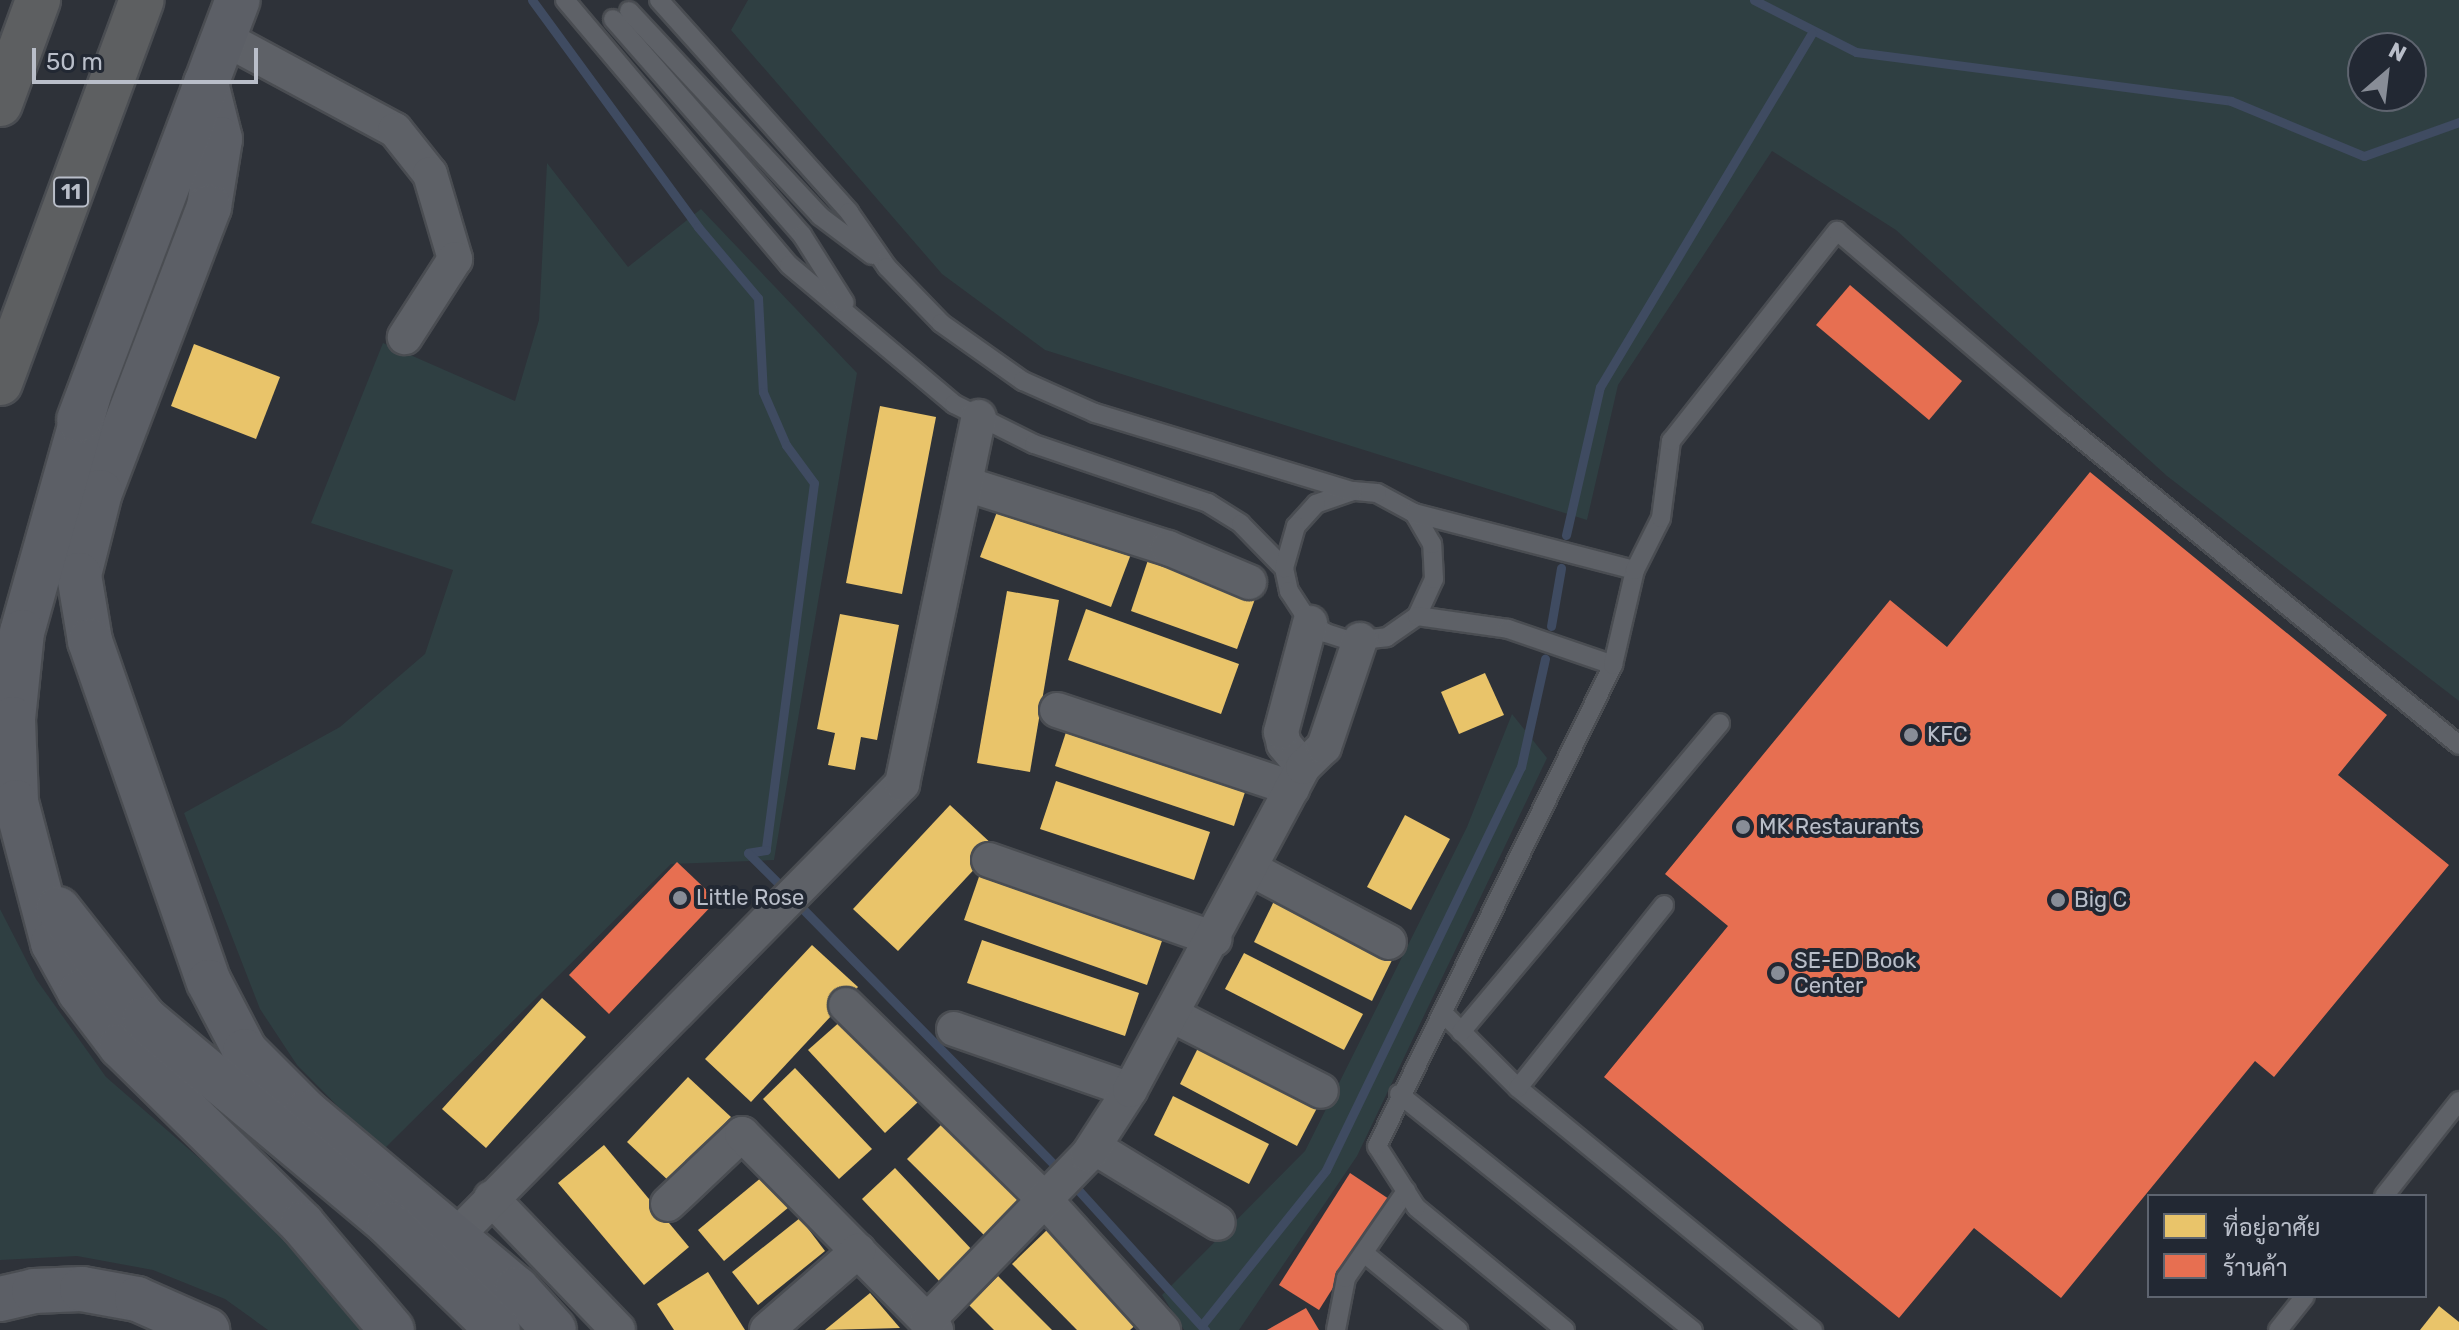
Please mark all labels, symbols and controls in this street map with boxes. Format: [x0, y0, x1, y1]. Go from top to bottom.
scale bar [36, 32, 262, 82]
north arrow [2347, 32, 2427, 112]
text: N [2384, 36, 2411, 68]
text: 50 m [46, 48, 103, 76]
road number: 11 [53, 176, 89, 208]
place label: KFC [1927, 722, 1968, 748]
marker: KFC [1902, 726, 1920, 744]
place label: MK Restaurants [1759, 814, 1920, 840]
marker: MK Restaurants [1734, 818, 1752, 836]
place label: Little Rose [696, 885, 804, 911]
place label: Big C [2074, 887, 2127, 913]
marker: Little Rose [671, 889, 689, 907]
marker: Big C [2049, 891, 2067, 909]
place label: SE-ED Book Center [1794, 947, 1916, 998]
marker: SE-ED Book Center [1769, 964, 1787, 982]
legend [2147, 1194, 2427, 1298]
text: ที่อยู่อาศัย [2223, 1214, 2321, 1242]
text: ร้านค้า [2223, 1254, 2288, 1282]

